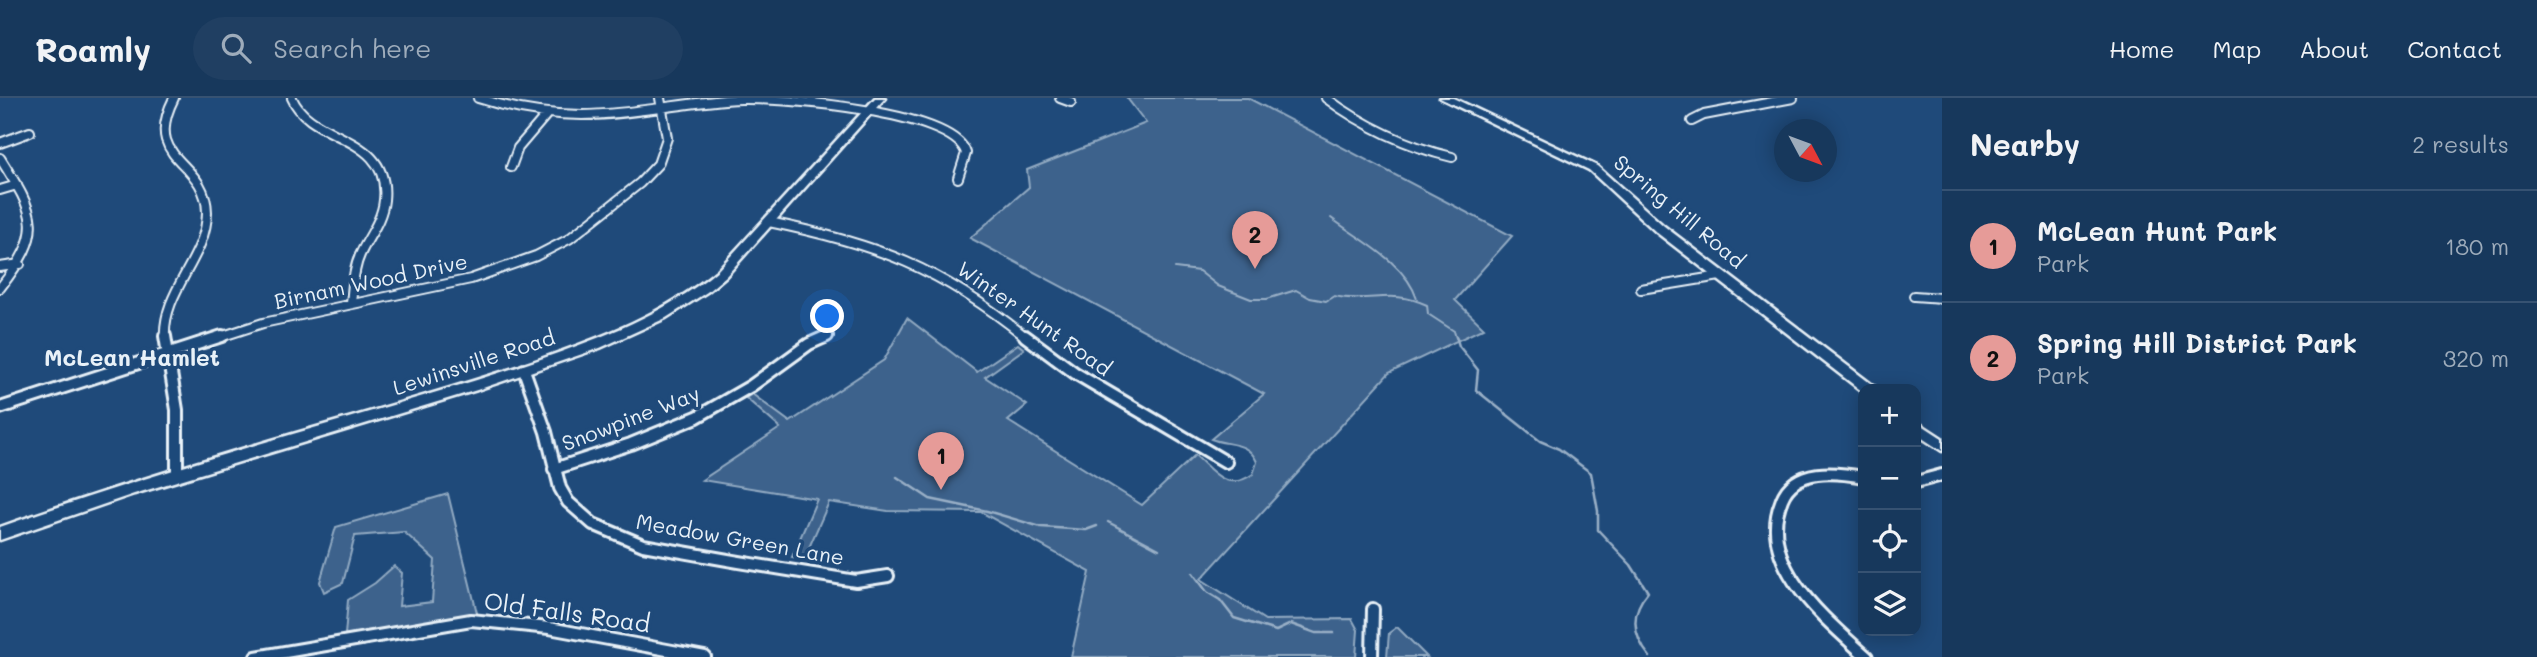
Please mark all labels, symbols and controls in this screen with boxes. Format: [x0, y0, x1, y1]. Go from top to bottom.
search box [193, 17, 683, 80]
text: Roamly [35, 27, 151, 70]
icon: search [217, 29, 255, 67]
text: Search here [273, 31, 431, 65]
text: Home [2109, 33, 2174, 64]
text: Map [2212, 33, 2261, 64]
text: About [2299, 33, 2369, 64]
text: Contact [2407, 33, 2502, 64]
north arrow [1774, 119, 1837, 182]
text: Nearby [1970, 124, 2080, 164]
text: 2 results [2412, 129, 2509, 159]
street label: Spring Hill Road [1609, 148, 1751, 274]
pin: 2 [1232, 211, 1278, 269]
text: McLean Hunt Park [2037, 214, 2277, 248]
text: 1 [1988, 231, 1998, 261]
text: 180 m [2445, 231, 2509, 261]
street label: Birnam Wood Drive [271, 247, 470, 314]
text: Park [2037, 248, 2089, 278]
street label: Winter Hunt Road [952, 254, 1117, 381]
your location [810, 299, 844, 333]
street label: Lewinsville Road [389, 323, 558, 400]
text: Spring Hill District Park [2037, 326, 2357, 360]
district label: McLean Hamlet [44, 342, 220, 372]
text: 2 [1987, 343, 1999, 373]
text: 320 m [2443, 343, 2509, 373]
text: Park [2037, 360, 2089, 390]
street label: Snowpine Way [558, 379, 703, 456]
map controls [1858, 384, 1921, 636]
button: + [1858, 384, 1921, 447]
pin: 1 [918, 432, 964, 490]
button: − [1858, 447, 1921, 510]
street label: Meadow Green Lane [634, 507, 846, 570]
button: locate [1858, 510, 1921, 573]
button: layers [1858, 573, 1921, 636]
street label: Old Falls Road [482, 585, 652, 639]

